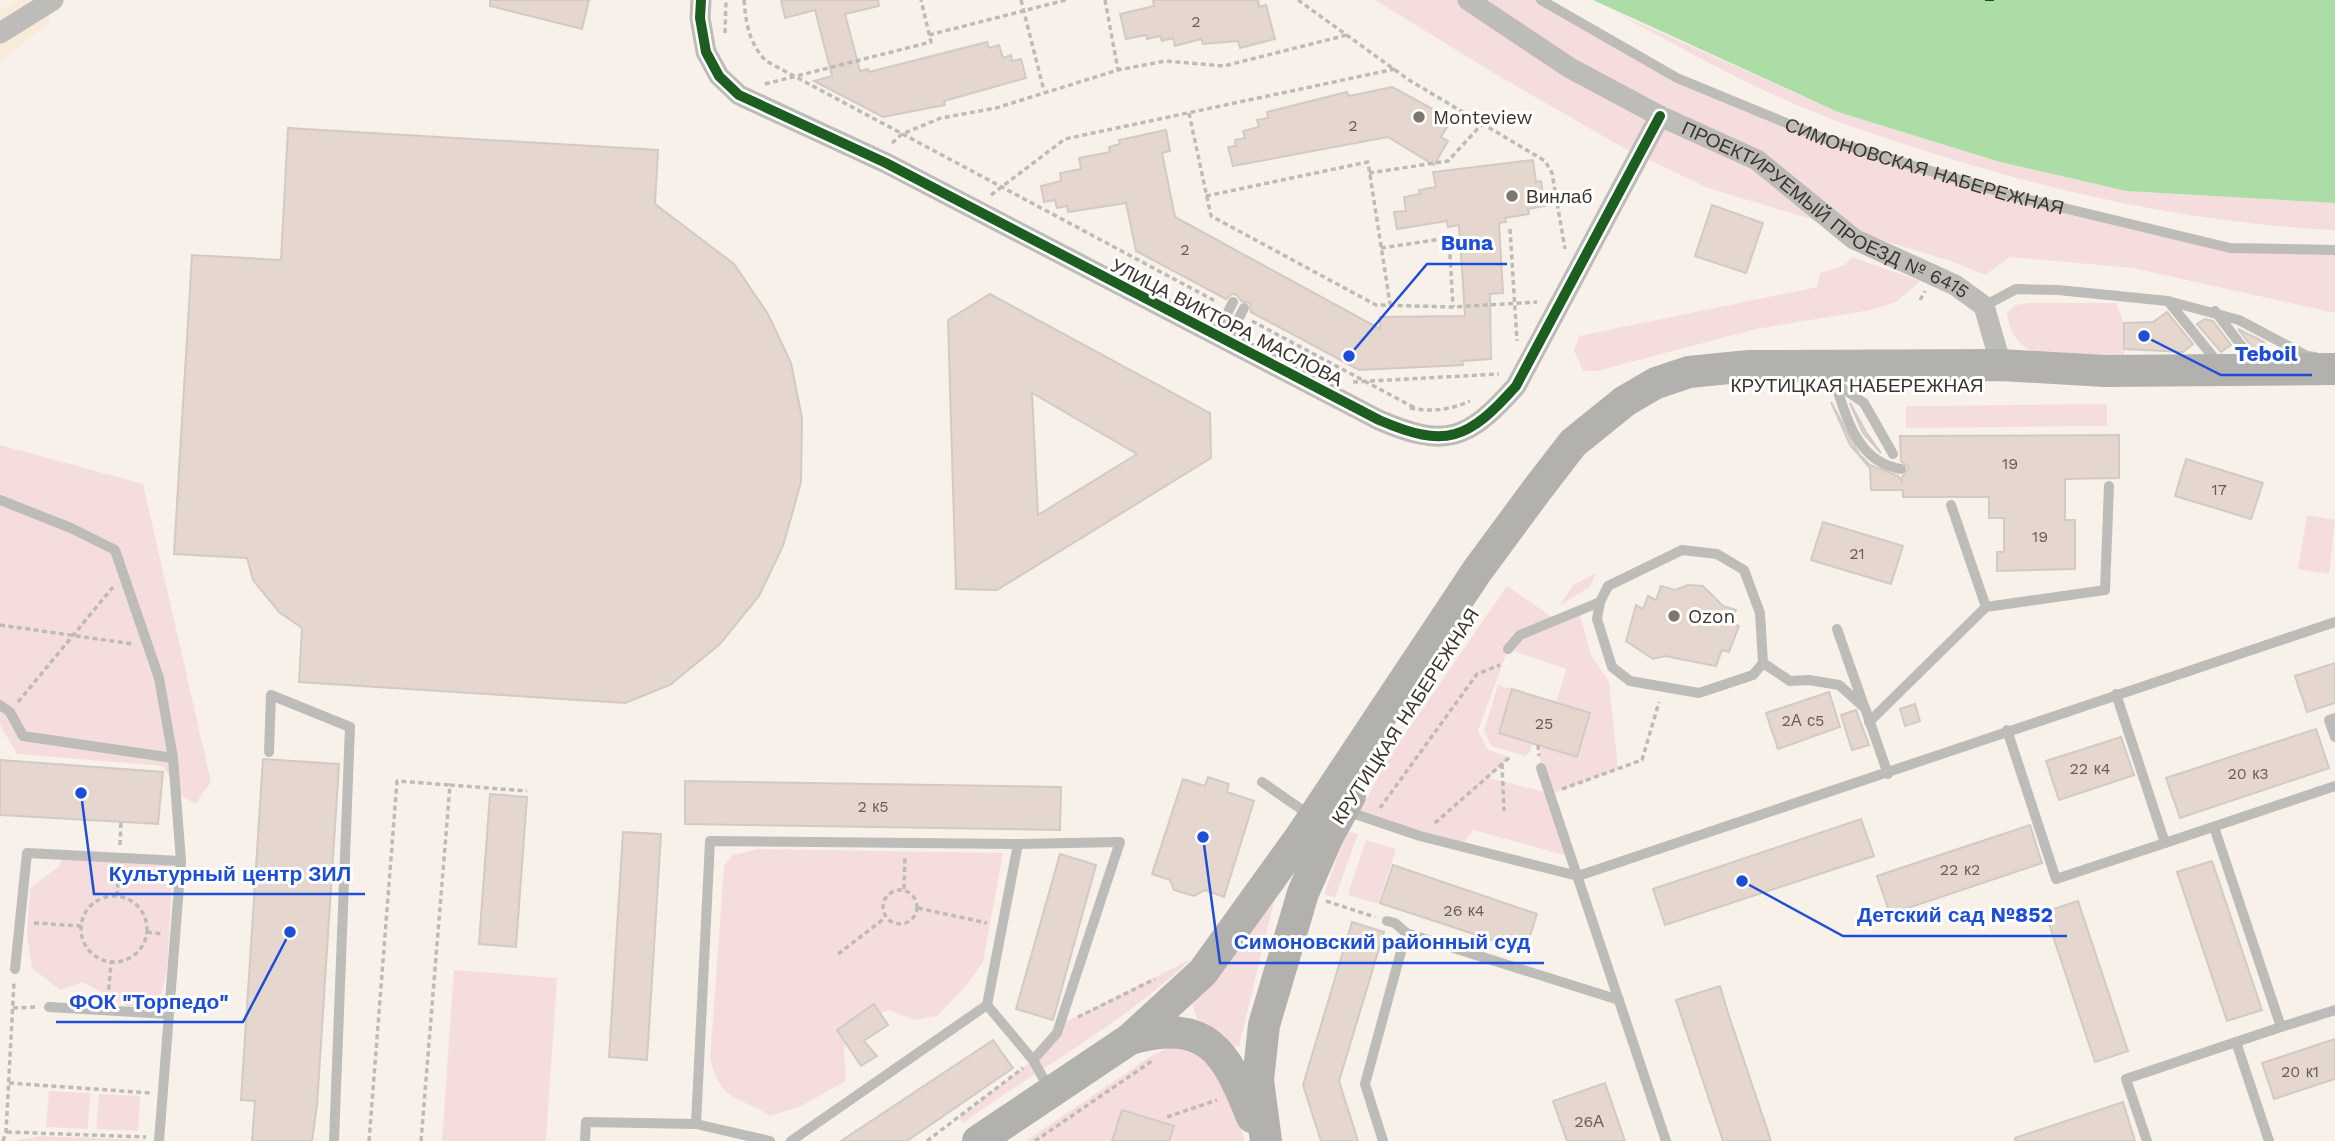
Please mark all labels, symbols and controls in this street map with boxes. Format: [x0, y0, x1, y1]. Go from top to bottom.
house number: 2 [1191, 12, 1201, 31]
place label: Monteview [1433, 106, 1532, 129]
marker: Monteview [1411, 109, 1427, 125]
street label: СИМОНОВСКАЯ НАБЕРЕЖНАЯ [1781, 113, 2066, 220]
house number: 2 [1348, 116, 1358, 135]
street label: ПРОЕКТИРУЕМЫЙ ПРОЕЗД № 6415 [1678, 116, 1973, 303]
place label: Винлаб [1526, 185, 1592, 208]
marker: Винлаб [1504, 188, 1520, 204]
callout: Buna [1427, 222, 1507, 264]
text: Buna [1441, 230, 1494, 255]
house number: 2 [1180, 240, 1190, 259]
street label: УЛИЦА ВИКТОРА МАСЛОВА [1107, 254, 1347, 391]
callout: Teboil [2221, 333, 2312, 375]
text: Teboil [2235, 341, 2297, 366]
street label: КРУТИЦКАЯ НАБЕРЕЖНАЯ [1730, 374, 1984, 397]
house number: 19 [2002, 454, 2018, 473]
house number: 17 [2211, 480, 2227, 499]
house number: 19 [2032, 527, 2048, 546]
house number: 21 [1849, 544, 1865, 563]
street label: КРУТИЦКАЯ НАБЕРЕЖНАЯ [1327, 604, 1484, 829]
place label: Ozon [1688, 605, 1735, 628]
marker: Ozon [1666, 608, 1682, 624]
house number: 2А с5 [1782, 711, 1824, 730]
house number: 25 [1535, 714, 1553, 733]
house number: 22 к4 [2070, 759, 2111, 778]
house number: 20 к3 [2227, 764, 2269, 783]
house number: 2 к5 [857, 797, 889, 816]
callout: Культурный центр ЗИЛ [94, 852, 365, 894]
house number: 22 к2 [1940, 860, 1980, 879]
text: Культурный центр ЗИЛ [109, 861, 351, 886]
callout: Детский сад №852 [1843, 894, 2067, 936]
house number: 26 к4 [1443, 901, 1485, 920]
text: Детский сад №852 [1857, 902, 2053, 927]
callout: Симоновский районный суд [1220, 921, 1544, 963]
text: Симоновский районный суд [1234, 929, 1530, 954]
callout: ФОК "Торпедо" [56, 980, 243, 1022]
text: ФОК "Торпедо" [69, 989, 229, 1014]
house number: 20 к1 [2281, 1062, 2319, 1081]
house number: 26А [1574, 1112, 1604, 1131]

